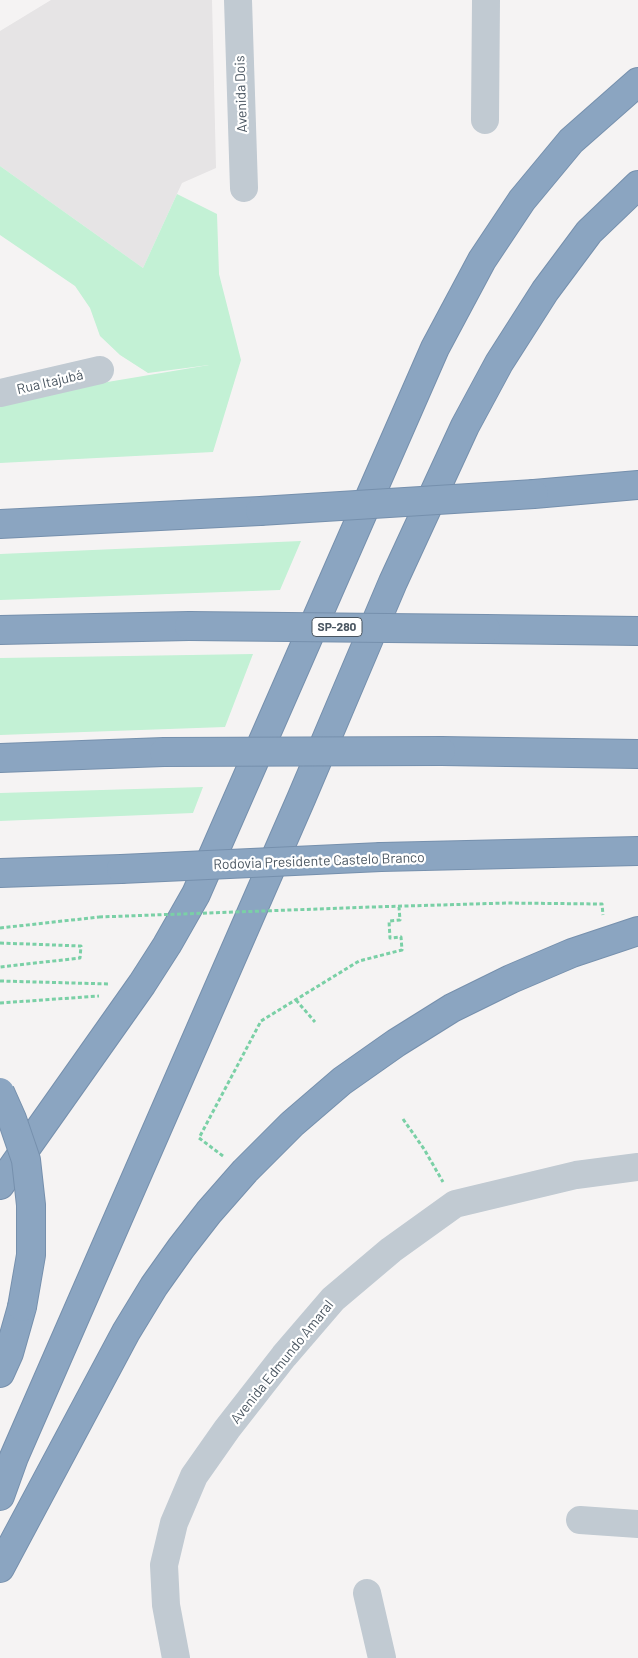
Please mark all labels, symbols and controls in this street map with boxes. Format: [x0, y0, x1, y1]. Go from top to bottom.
street label: Avenida Dois [231, 55, 251, 133]
street label: Rua Itajubá [15, 366, 85, 398]
road number: SP-280 [312, 618, 362, 636]
street label: Rodovia Presidente Castelo Branco [213, 849, 425, 873]
street label: Avenida Edmundo Amaral [227, 1297, 337, 1427]

